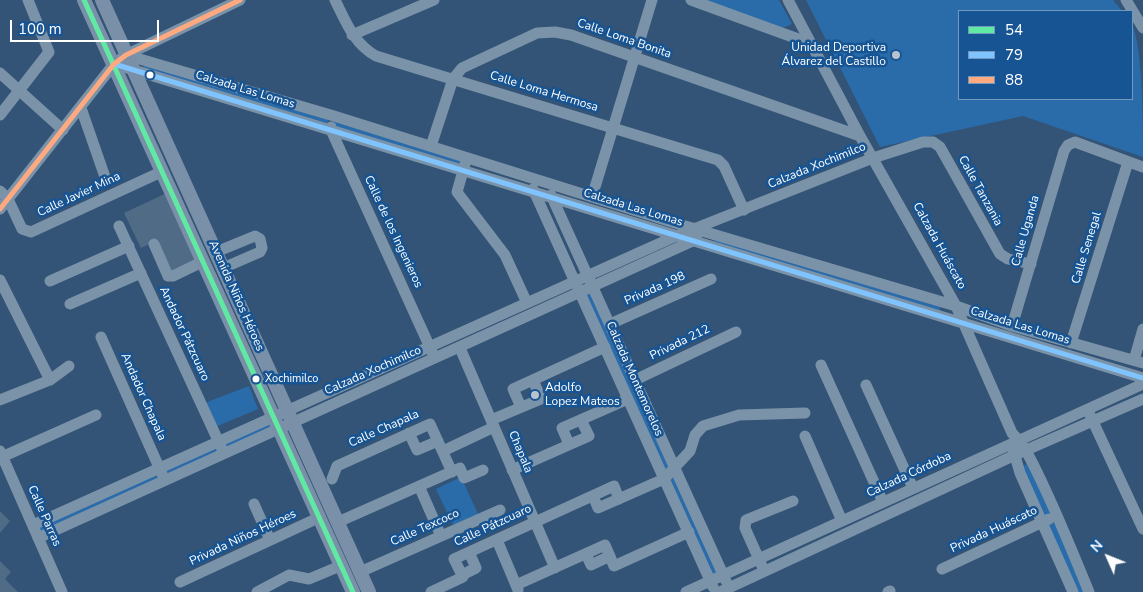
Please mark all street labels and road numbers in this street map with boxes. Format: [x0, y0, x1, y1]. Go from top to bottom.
street label: Calle Loma Bonita [575, 16, 673, 62]
street label: Calzada Las Lomas [193, 68, 297, 112]
street label: Calle Loma Hermosa [488, 69, 600, 115]
street label: Calzada Xochimilco [766, 140, 868, 192]
street label: Calle Tanzania [955, 153, 1005, 229]
street label: Calle Javier Mina [35, 169, 123, 221]
street label: Calle de los Ingenieros [361, 174, 425, 290]
street label: Calzada Las Lomas [581, 186, 685, 230]
street label: Calle Uganda [1009, 194, 1043, 268]
street label: Calzada Huáscato [909, 200, 969, 292]
street label: Calle Senegal [1069, 210, 1105, 286]
street label: Avenida Niños Héroes [205, 238, 267, 354]
street label: Privada 198 [622, 269, 688, 309]
street label: Andador Pátzcuaro [156, 284, 212, 384]
street label: Calzada Las Lomas [968, 304, 1072, 348]
street label: Calzada Montemorelos [602, 320, 666, 438]
street label: Privada 212 [648, 322, 712, 364]
street label: Calzada Xochimilco [322, 343, 424, 399]
street label: Andador Chapala [117, 351, 169, 443]
street label: Calle Chapala [347, 407, 421, 451]
street label: Chapala [505, 429, 535, 475]
street label: Calzada Córdoba [864, 449, 954, 501]
street label: Calle Parras [24, 483, 64, 549]
street label: Calle Pátzcuaro [452, 502, 534, 550]
street label: Privada Huáscato [948, 504, 1040, 556]
street label: Calle Texcoco [388, 506, 462, 550]
street label: Privada Niños Héroes [187, 507, 299, 569]

